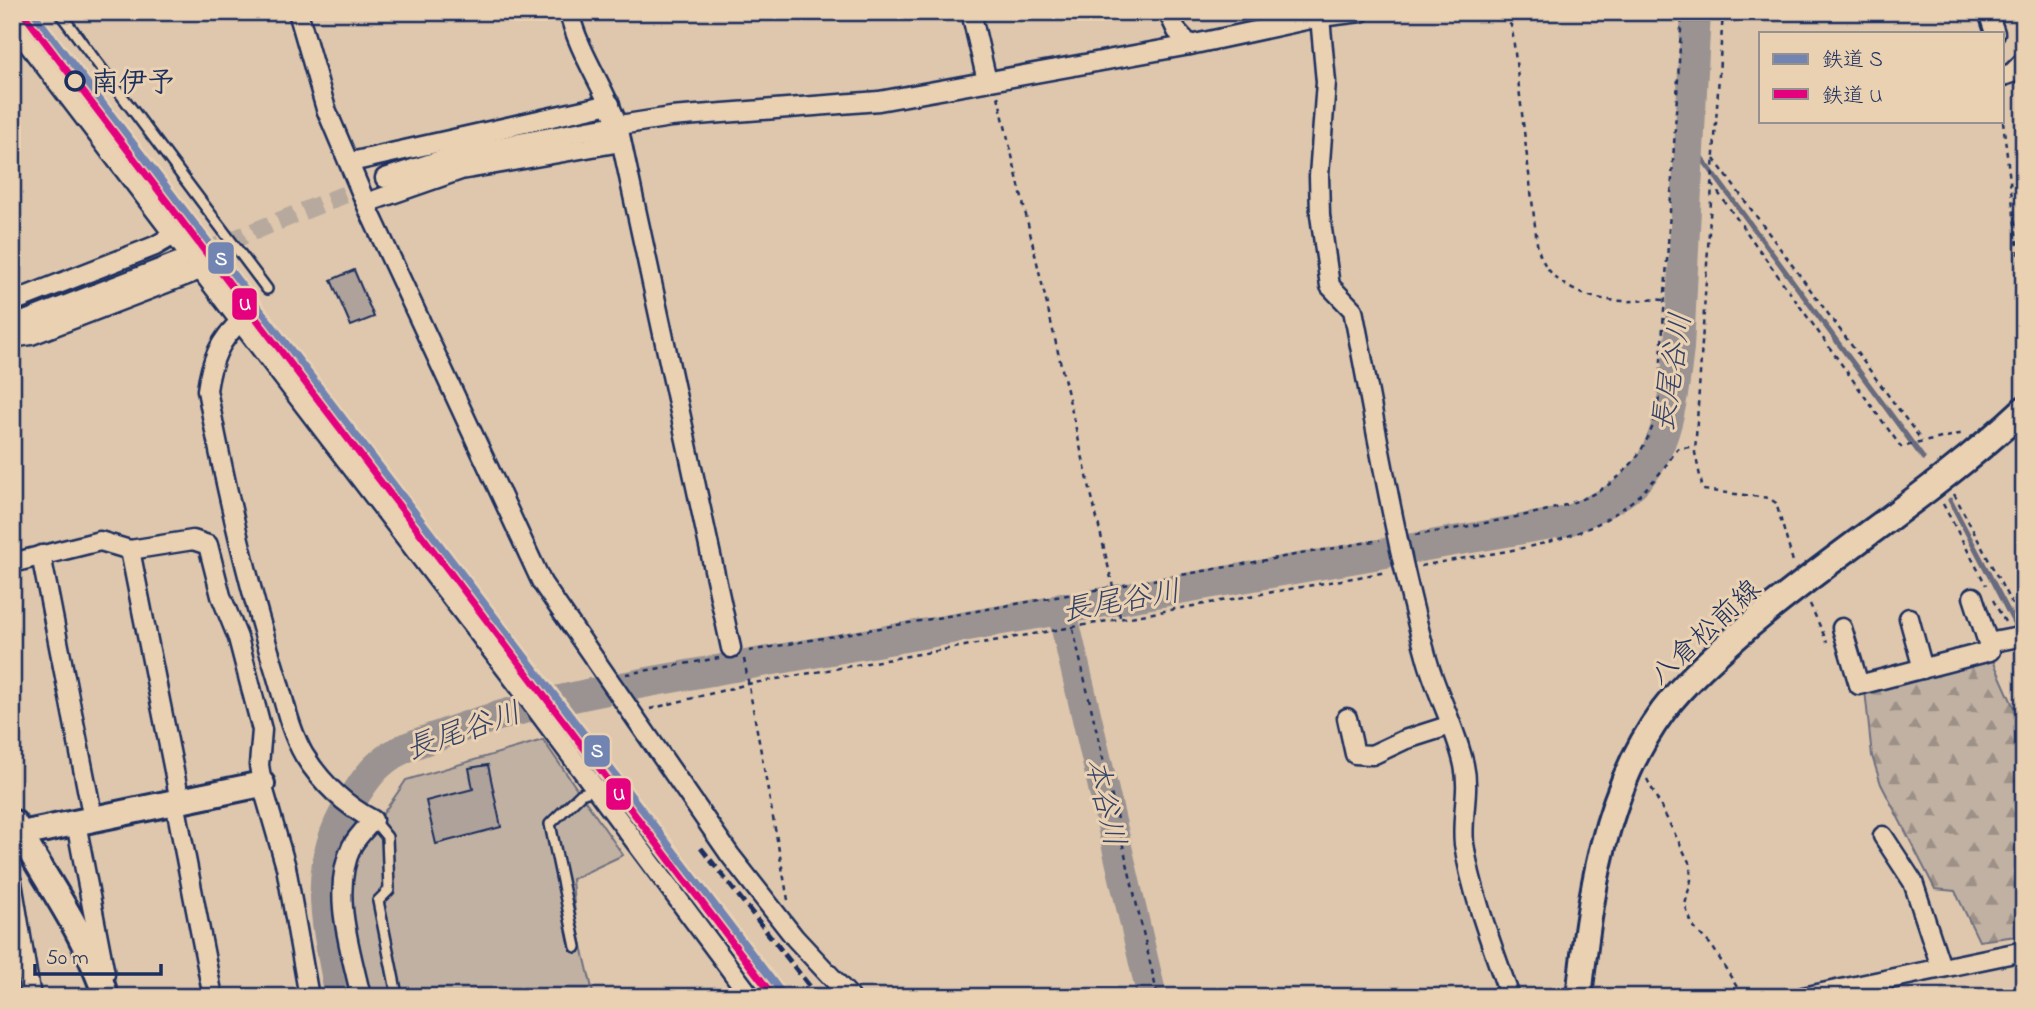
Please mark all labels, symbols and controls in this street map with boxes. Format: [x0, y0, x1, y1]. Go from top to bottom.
legend [1759, 32, 2004, 122]
text: 鉄道 S [1822, 46, 1883, 76]
place label: 南伊予 [91, 64, 175, 105]
marker: 南伊予 [65, 71, 85, 91]
text: 鉄道 U [1822, 82, 1883, 112]
line badge: S [207, 241, 235, 275]
text: S [215, 247, 227, 274]
line badge: U [231, 287, 258, 321]
text: U [239, 292, 251, 319]
water label: 長尾谷川 [1643, 310, 1705, 435]
water label: 長尾谷川 [1059, 571, 1184, 635]
street label: 八倉松前線 [1641, 571, 1772, 696]
water label: 長尾谷川 [400, 693, 528, 773]
line badge: S [583, 734, 611, 768]
text: S [591, 739, 603, 766]
water label: 本谷川 [1072, 754, 1135, 851]
line badge: U [605, 777, 632, 811]
text: U [613, 782, 625, 809]
scale bar [35, 932, 161, 976]
text: 50 m [46, 944, 89, 974]

